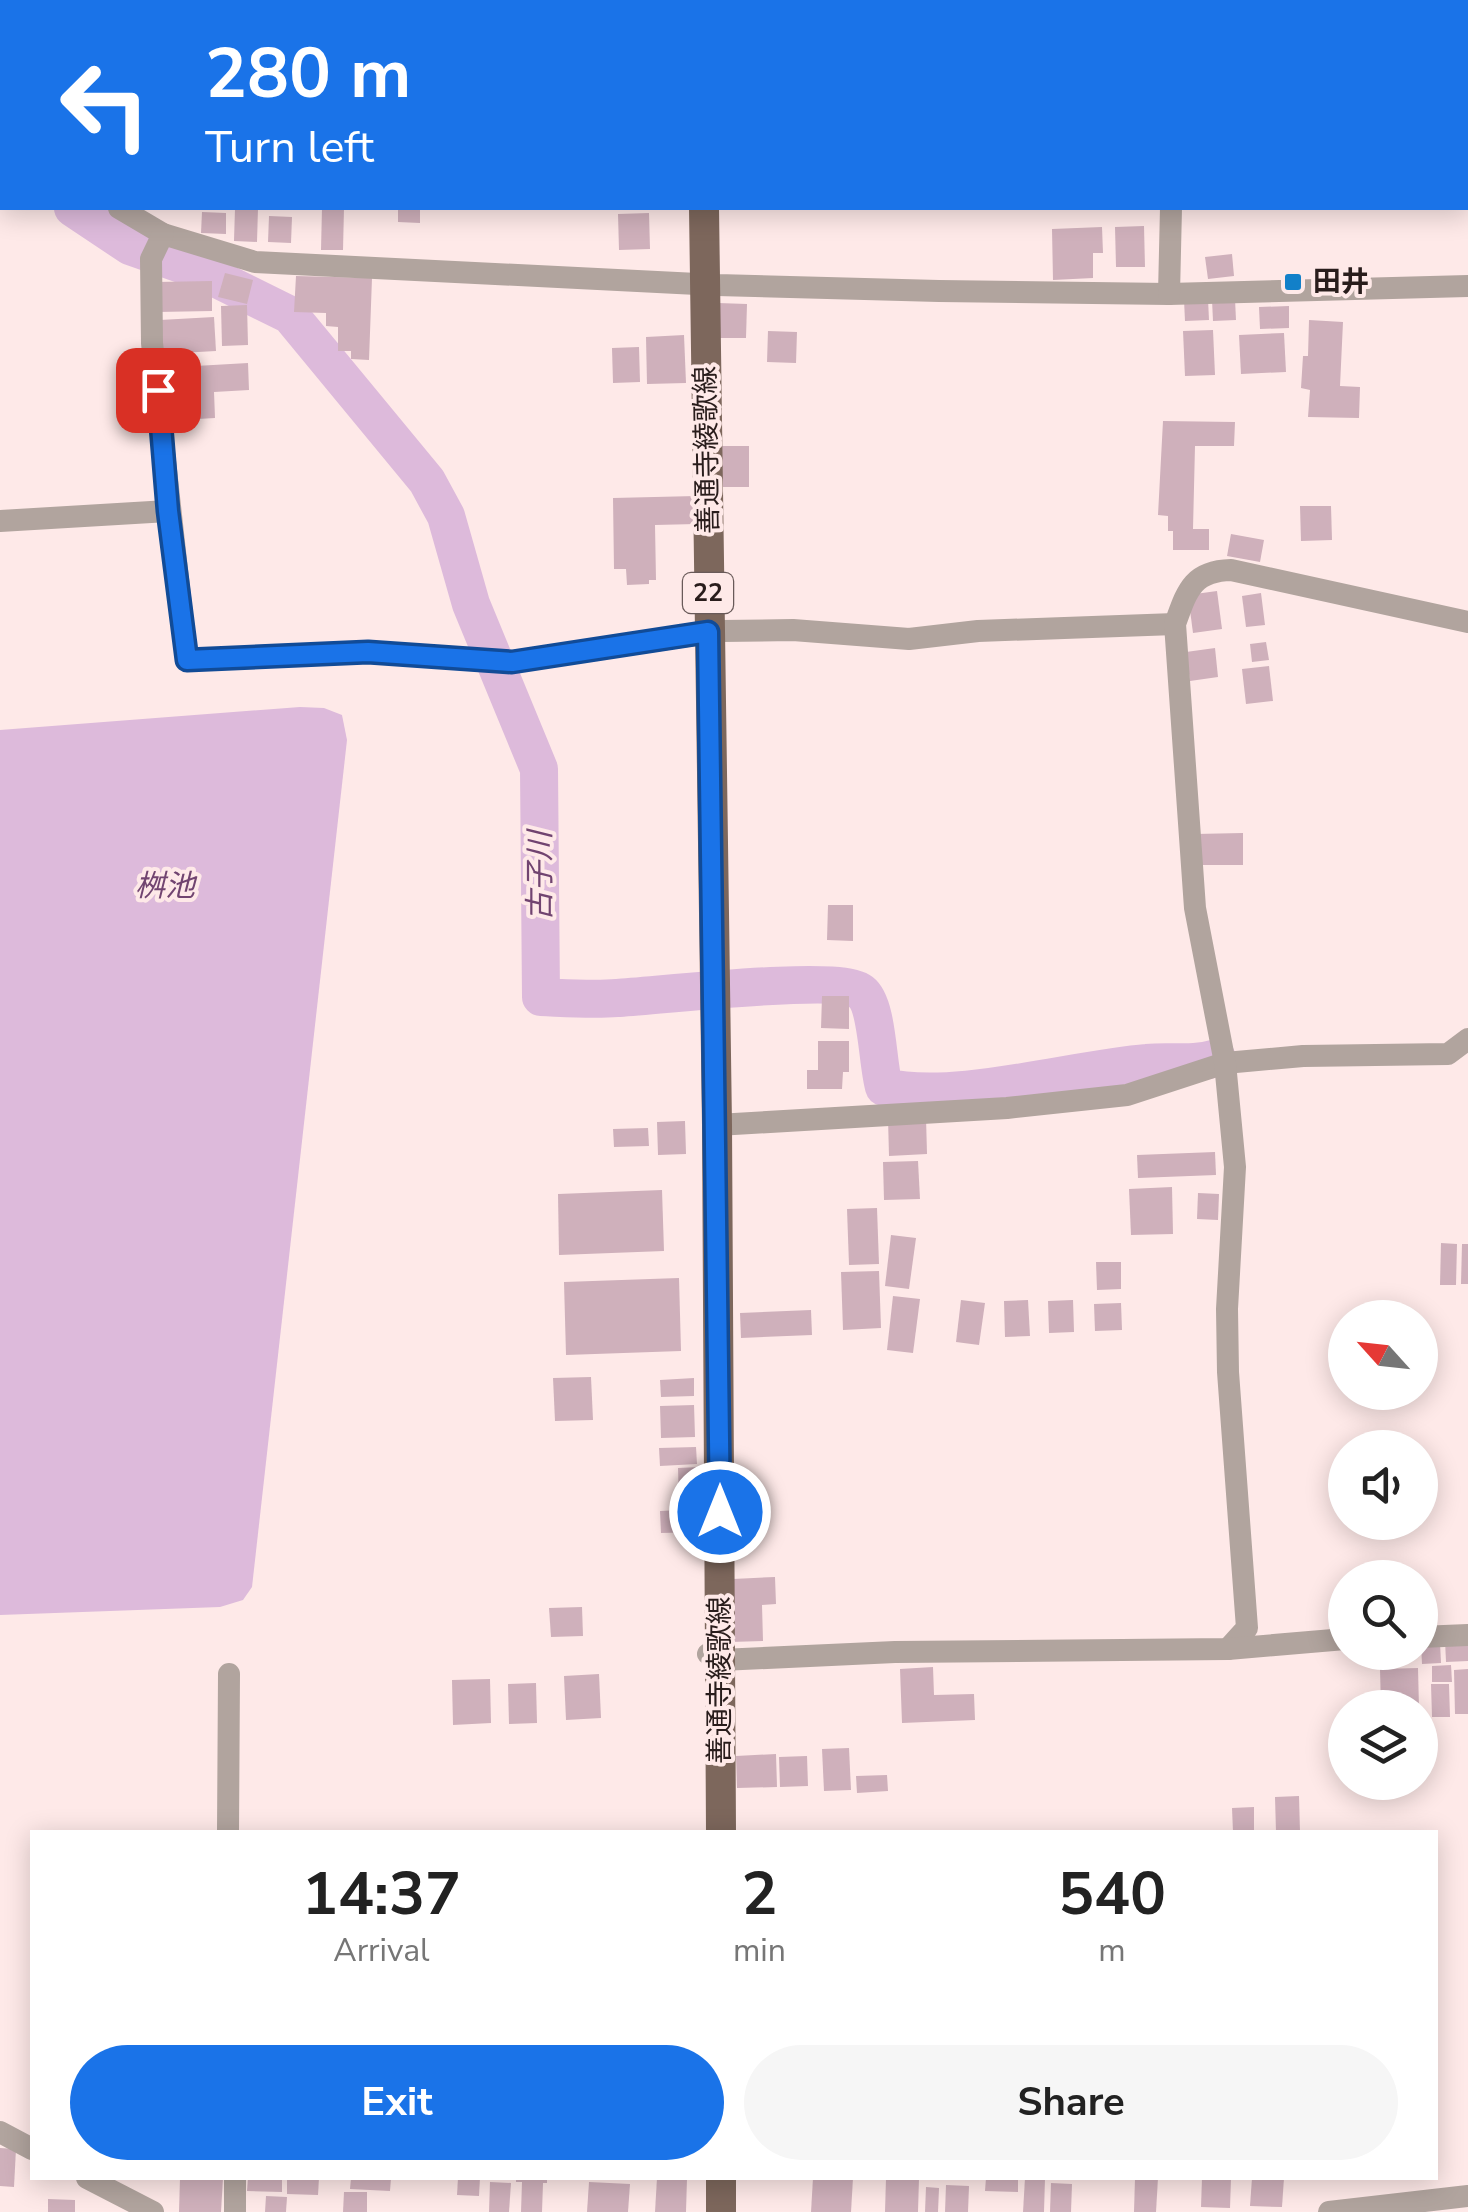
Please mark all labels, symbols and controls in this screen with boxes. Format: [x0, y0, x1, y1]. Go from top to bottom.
text: 280 m [205, 26, 411, 122]
icon: left [40, 40, 170, 170]
text: Turn left [205, 117, 374, 178]
place label: 田井 [1313, 263, 1369, 301]
marker: 田井 [1282, 271, 1304, 293]
pin [116, 348, 201, 433]
icon: arrive [131, 363, 186, 418]
street label: 善通寺綾歌線 [687, 366, 727, 534]
road number: 22 [683, 573, 733, 613]
water label: 古子川 [520, 828, 561, 921]
water label: 桝池 [135, 866, 198, 907]
north arrow [1328, 1300, 1438, 1410]
map controls [1328, 1300, 1438, 1800]
button: sound [1328, 1430, 1438, 1540]
position arrow [668, 1460, 772, 1564]
button: search [1328, 1560, 1438, 1670]
street label: 善通寺綾歌線 [701, 1596, 739, 1764]
button: layers [1328, 1690, 1438, 1800]
text: 14:37 [302, 1853, 461, 1935]
text: 2 [741, 1853, 777, 1935]
text: 540 [1058, 1853, 1166, 1935]
text: Arrival [333, 1929, 430, 1972]
text: min [733, 1929, 786, 1972]
text: m [1098, 1929, 1126, 1972]
button: Exit [70, 2045, 724, 2160]
button: Share [744, 2045, 1398, 2160]

